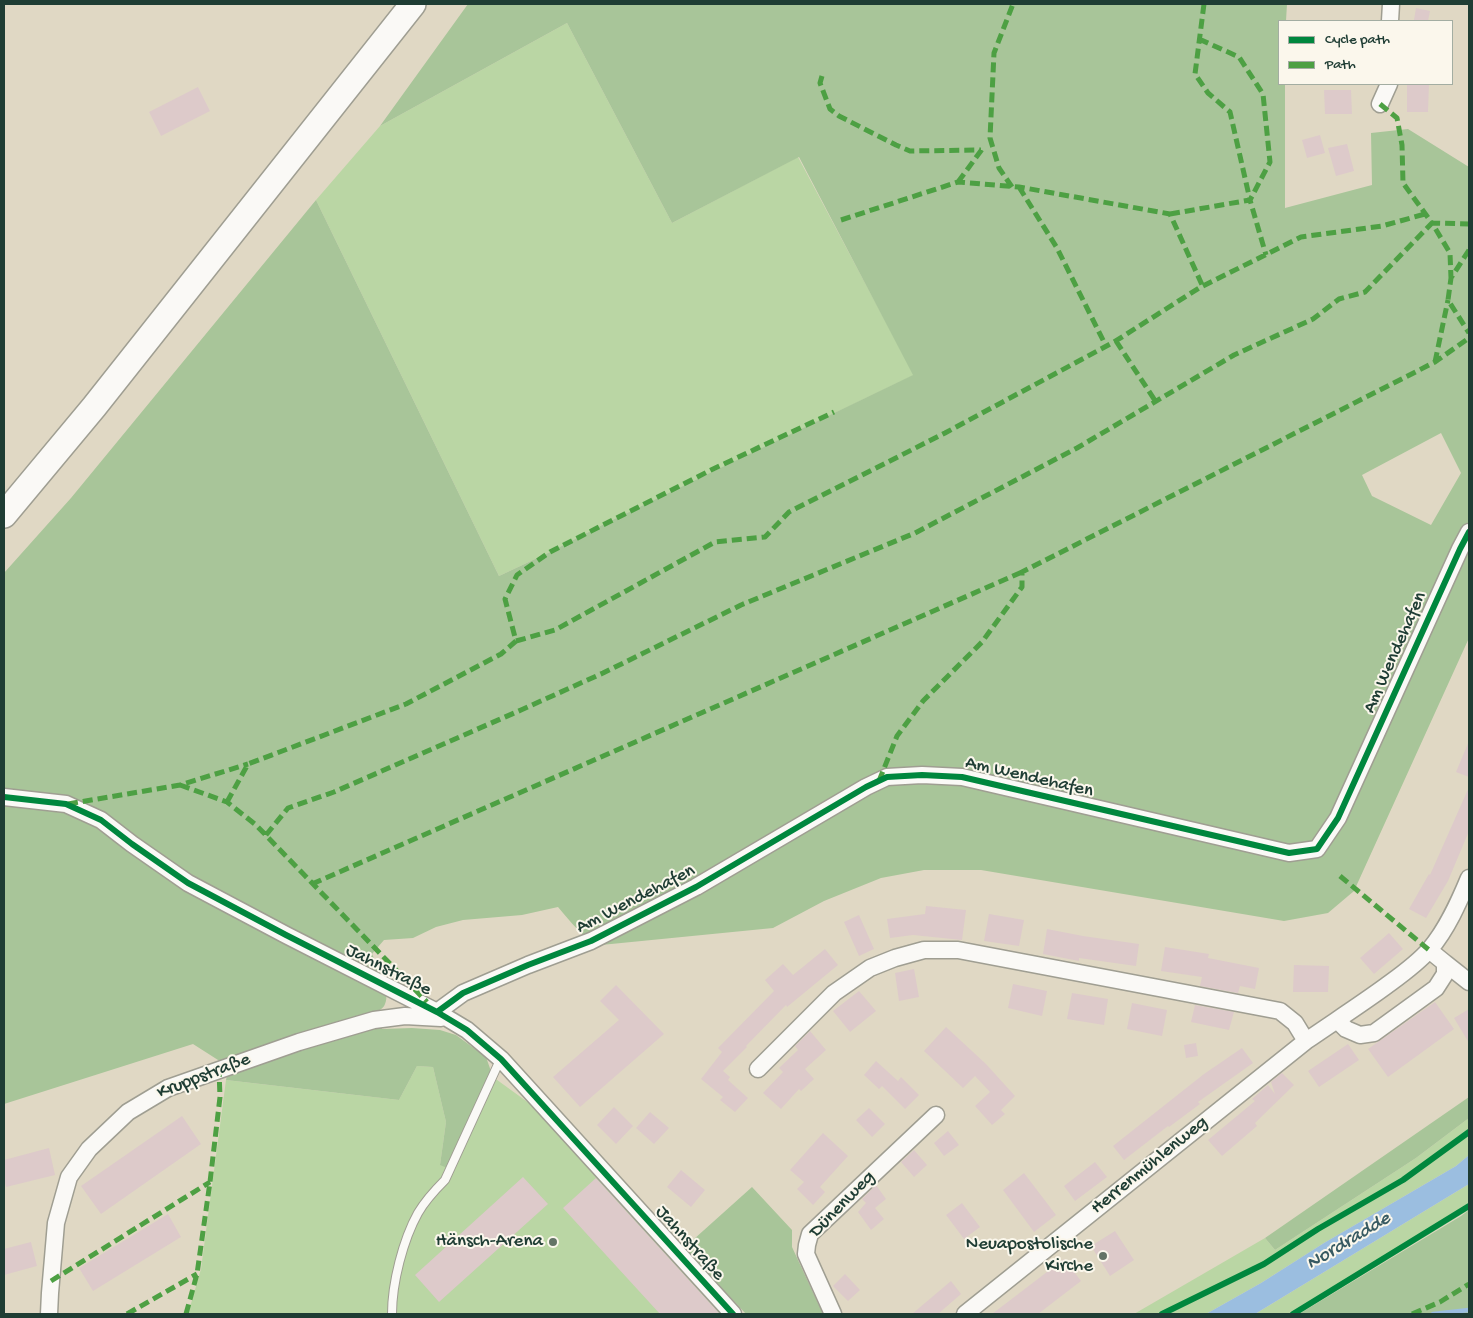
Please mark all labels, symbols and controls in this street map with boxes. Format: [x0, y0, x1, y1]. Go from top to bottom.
legend [1278, 20, 1453, 85]
text: Cycle path [1325, 31, 1390, 49]
text: Path [1325, 56, 1356, 74]
street label: Am Wendehafen [1359, 589, 1433, 717]
street label: Am Wendehafen [963, 752, 1095, 804]
street label: Am Wendehafen [573, 860, 699, 940]
street label: Jahnstraße [341, 940, 435, 1002]
street label: Kruppstraße [154, 1049, 254, 1105]
street label: Herrenmühlenweg [1087, 1112, 1213, 1220]
street label: Dünenweg [805, 1167, 881, 1243]
street label: Jahnstraße [649, 1202, 729, 1286]
water label: Nordradde [1302, 1207, 1396, 1277]
place label: Hänsch-Arena [436, 1231, 543, 1253]
place label: Neuapostolische Kirche [966, 1234, 1093, 1278]
marker: Hänsch-Arena [547, 1236, 559, 1248]
marker: Neuapostolische Kirche [1097, 1250, 1109, 1262]

